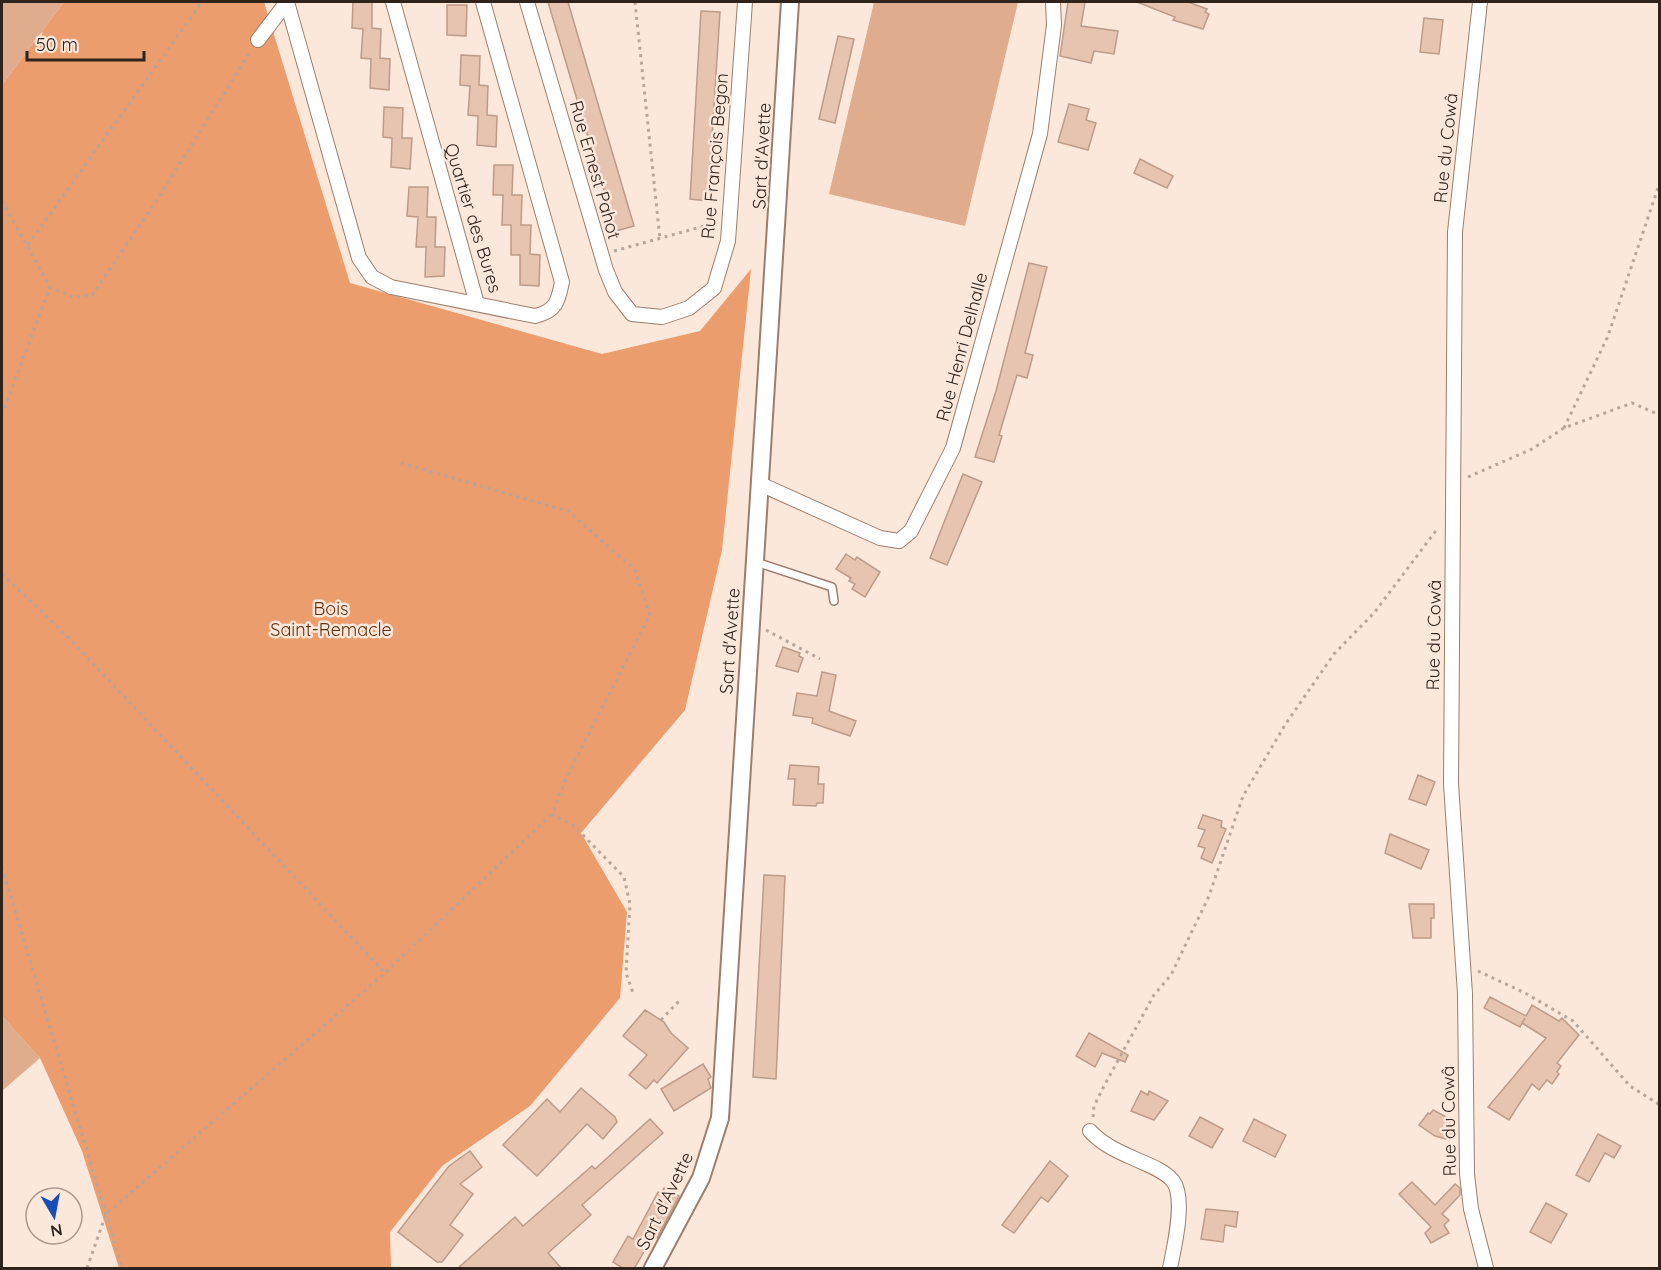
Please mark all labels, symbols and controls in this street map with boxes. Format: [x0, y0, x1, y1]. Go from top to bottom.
scale bar [27, 24, 144, 62]
text: 50 m [36, 33, 78, 56]
street label: Rue François Begon [696, 72, 733, 240]
street label: Rue du Cowâ [1428, 92, 1463, 204]
street label: Rue Ernest Pahot [565, 98, 626, 242]
street label: Sart d'Avette [747, 102, 776, 210]
street label: Quartier des Bures [440, 140, 507, 296]
street label: Rue Henri Delhalle [931, 270, 992, 424]
street label: Rue du Cowâ [1421, 579, 1446, 691]
street label: Sart d'Avette [714, 587, 745, 695]
park label: Bois Saint-Remacle [270, 597, 392, 641]
street label: Rue du Cowâ [1436, 1065, 1461, 1177]
street label: Sart d'Avette [631, 1148, 698, 1254]
north arrow [24, 1186, 84, 1246]
text: N [49, 1220, 64, 1242]

